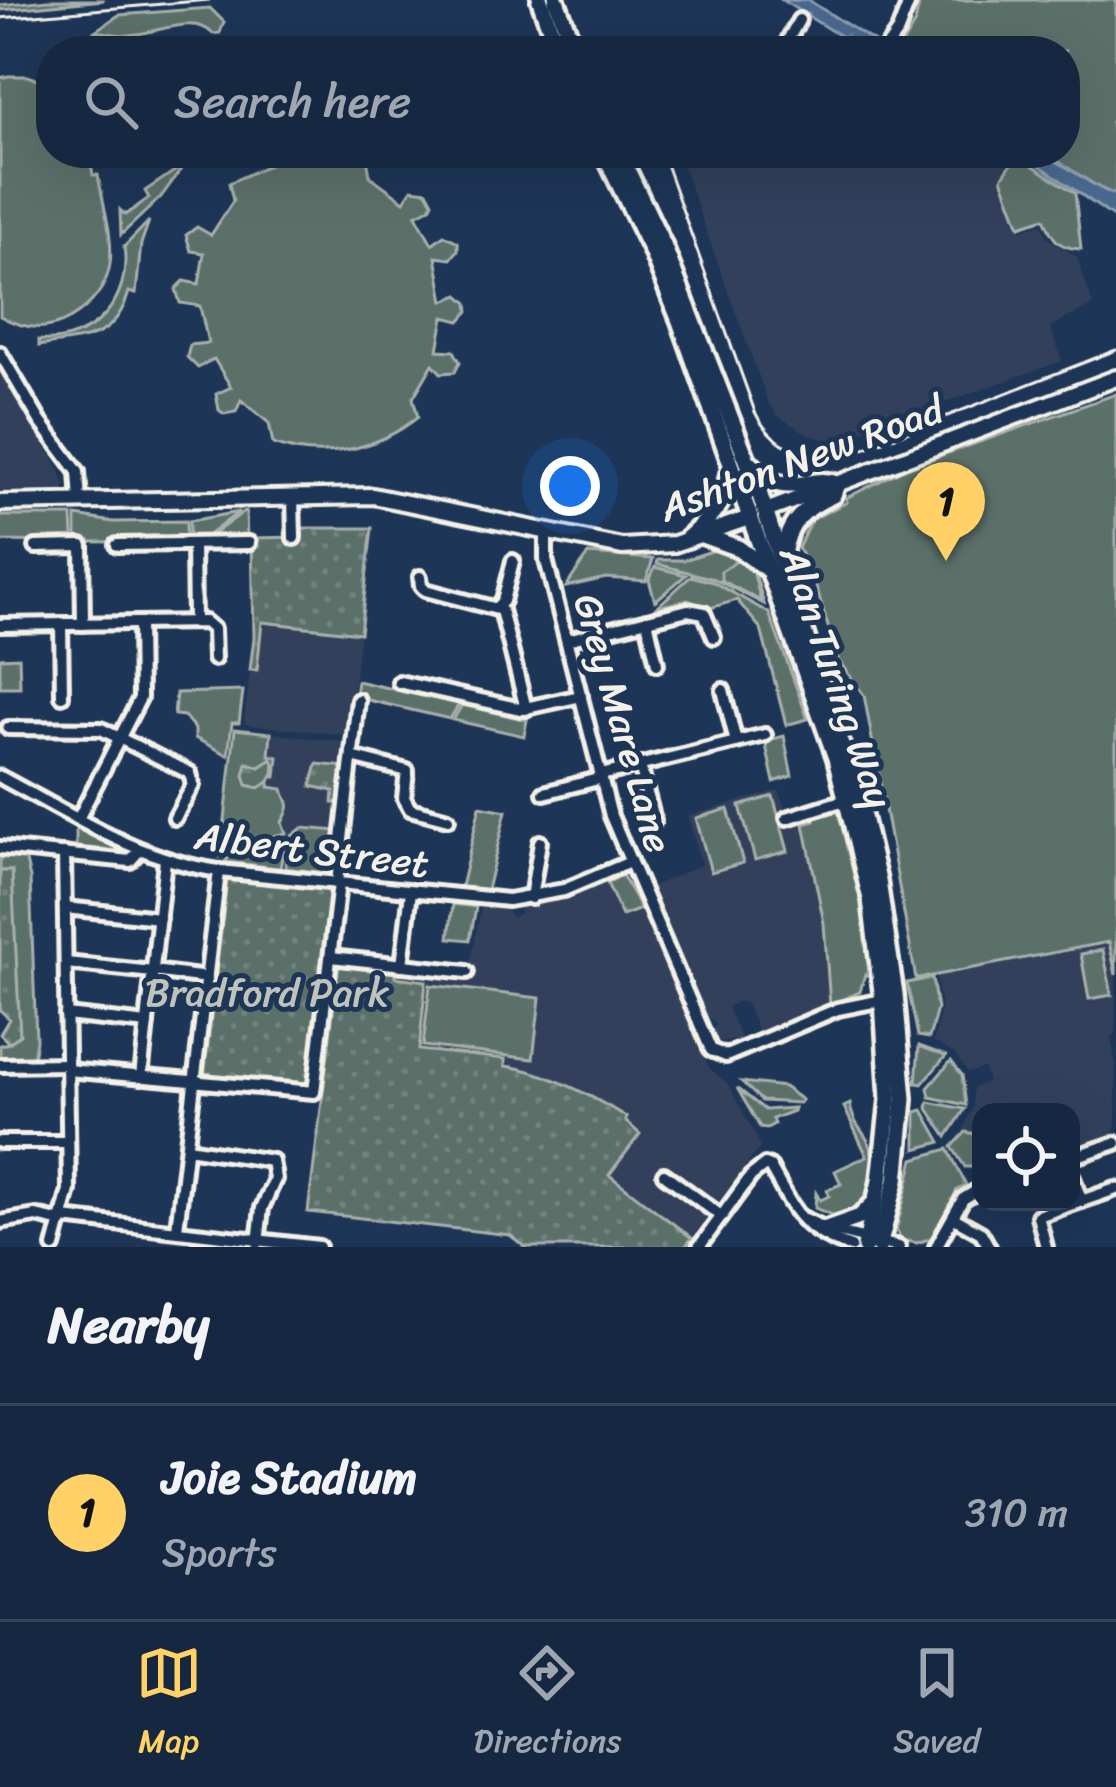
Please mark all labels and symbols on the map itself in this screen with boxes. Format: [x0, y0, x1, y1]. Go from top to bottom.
street label: Ashton New Road [648, 374, 955, 542]
your location [540, 456, 600, 516]
pin: 1 [907, 462, 985, 561]
street label: Alan Turing Way [759, 536, 914, 818]
street label: Grey Mare Lane [554, 585, 694, 861]
street label: Albert Street [190, 801, 433, 898]
park label: Bradford Park [145, 958, 389, 1027]

